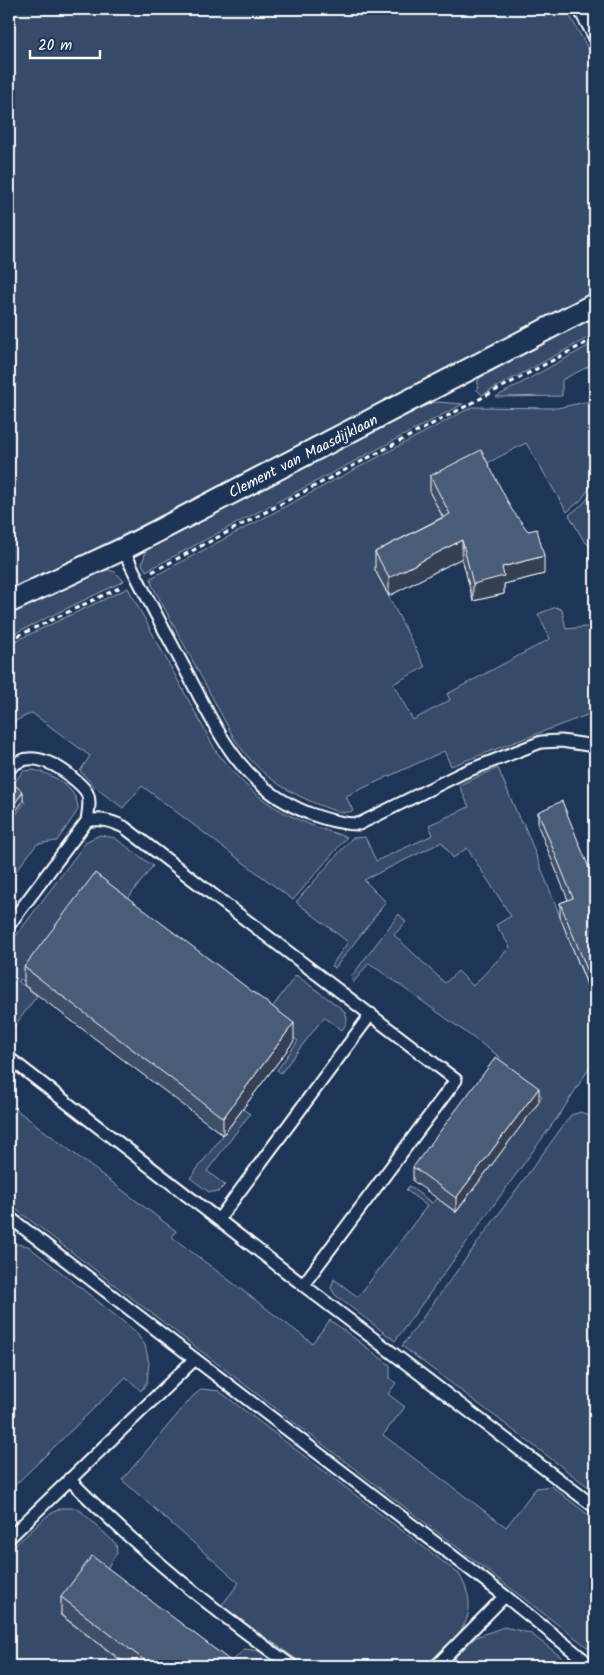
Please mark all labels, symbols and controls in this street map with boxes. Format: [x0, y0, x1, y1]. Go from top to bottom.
scale bar [30, 28, 100, 60]
text: 20 m [38, 34, 72, 58]
street label: Clement van Maasdijklaan [224, 409, 383, 505]

